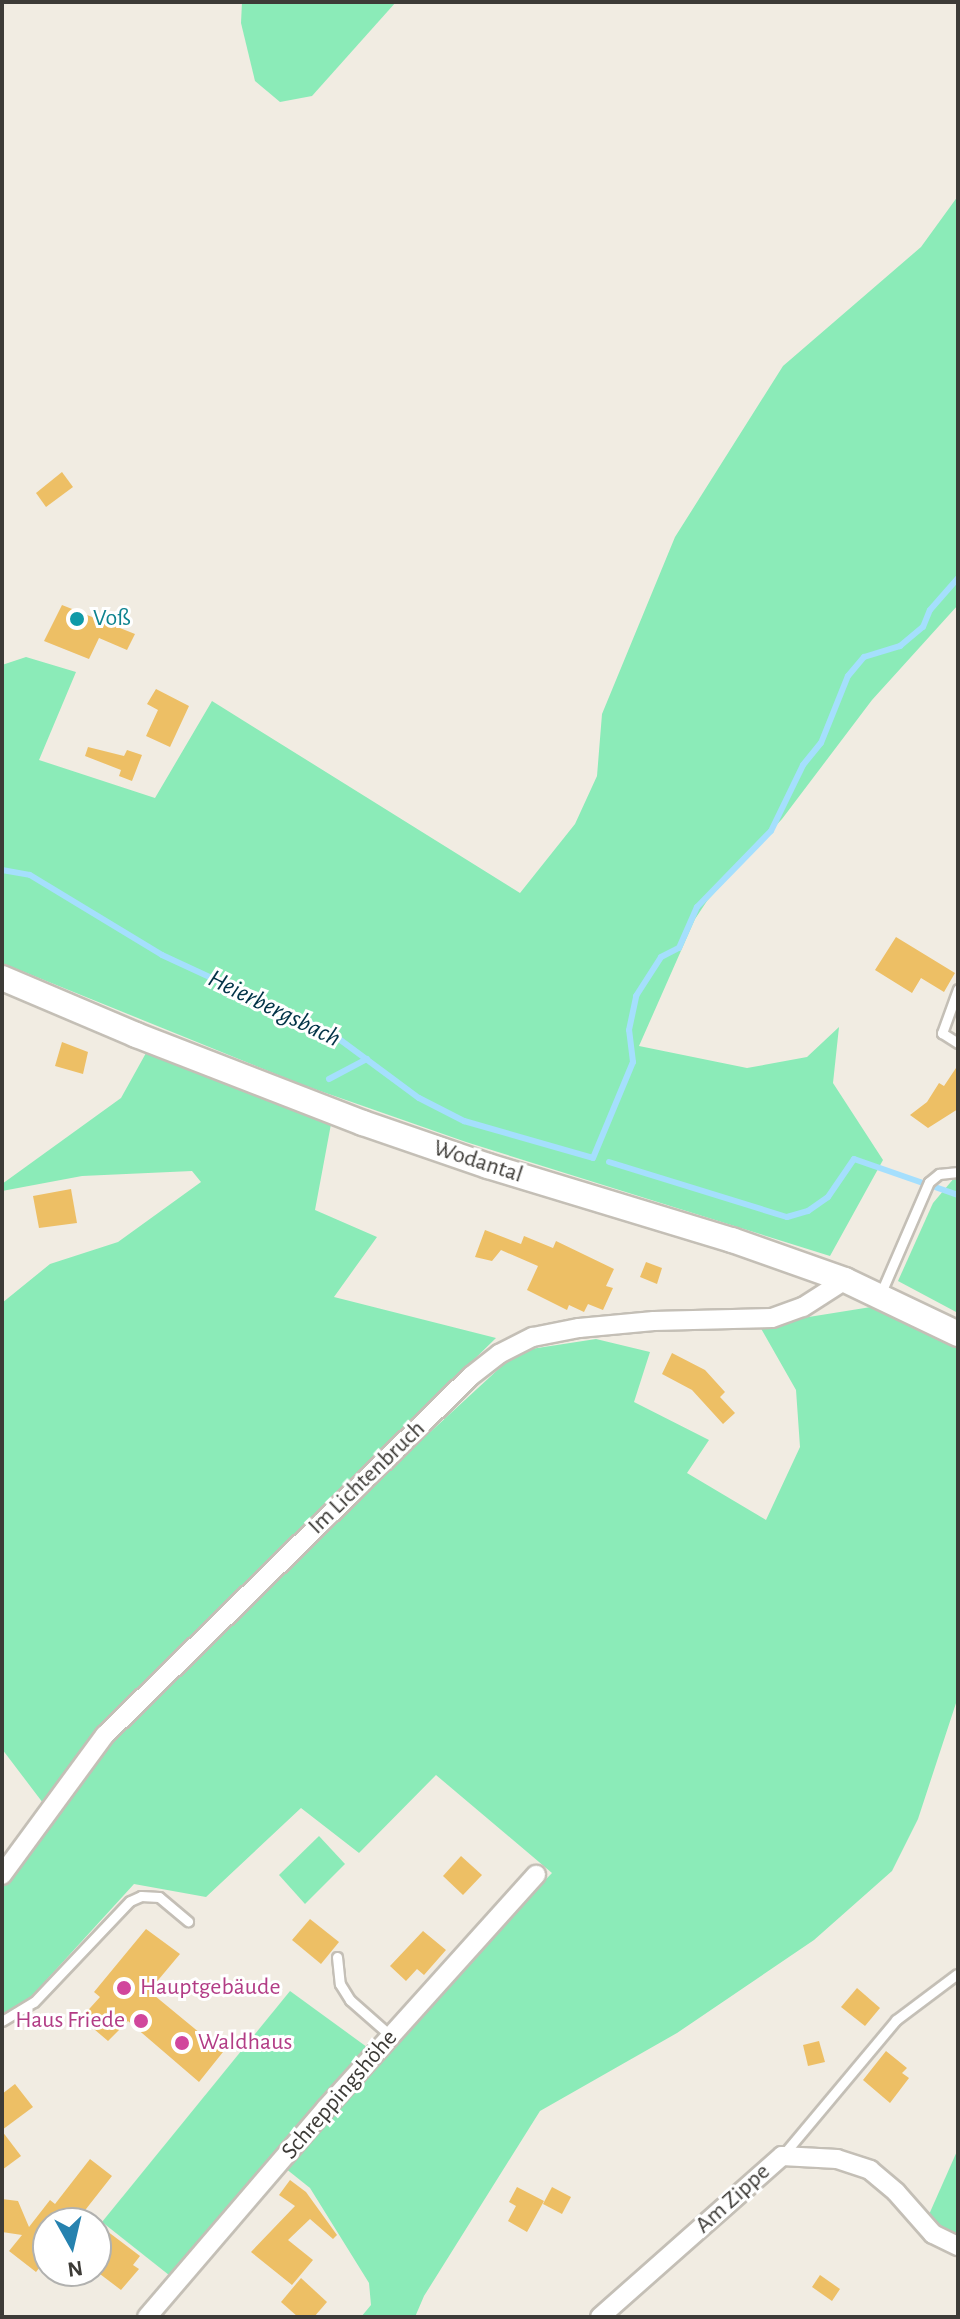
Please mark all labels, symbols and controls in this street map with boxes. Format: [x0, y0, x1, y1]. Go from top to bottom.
place label: Voß [93, 605, 130, 633]
marker: Voß [68, 610, 86, 628]
water label: Heierbergsbach [203, 964, 345, 1054]
street label: Wodantal [430, 1134, 526, 1190]
street label: Im Lichtenbruch [303, 1415, 431, 1541]
place label: Hauptgebäude [140, 1974, 281, 2002]
marker: Hauptgebäude [115, 1979, 133, 1997]
place label: Haus Friede [15, 2007, 125, 2035]
marker: Haus Friede [132, 2012, 150, 2030]
street label: Schreppingshöhe [276, 2024, 404, 2166]
place label: Waldhaus [198, 2029, 292, 2057]
marker: Waldhaus [173, 2034, 191, 2052]
street label: Am Zippe [690, 2158, 776, 2240]
north arrow [32, 2207, 112, 2287]
text: N [66, 2257, 84, 2281]

